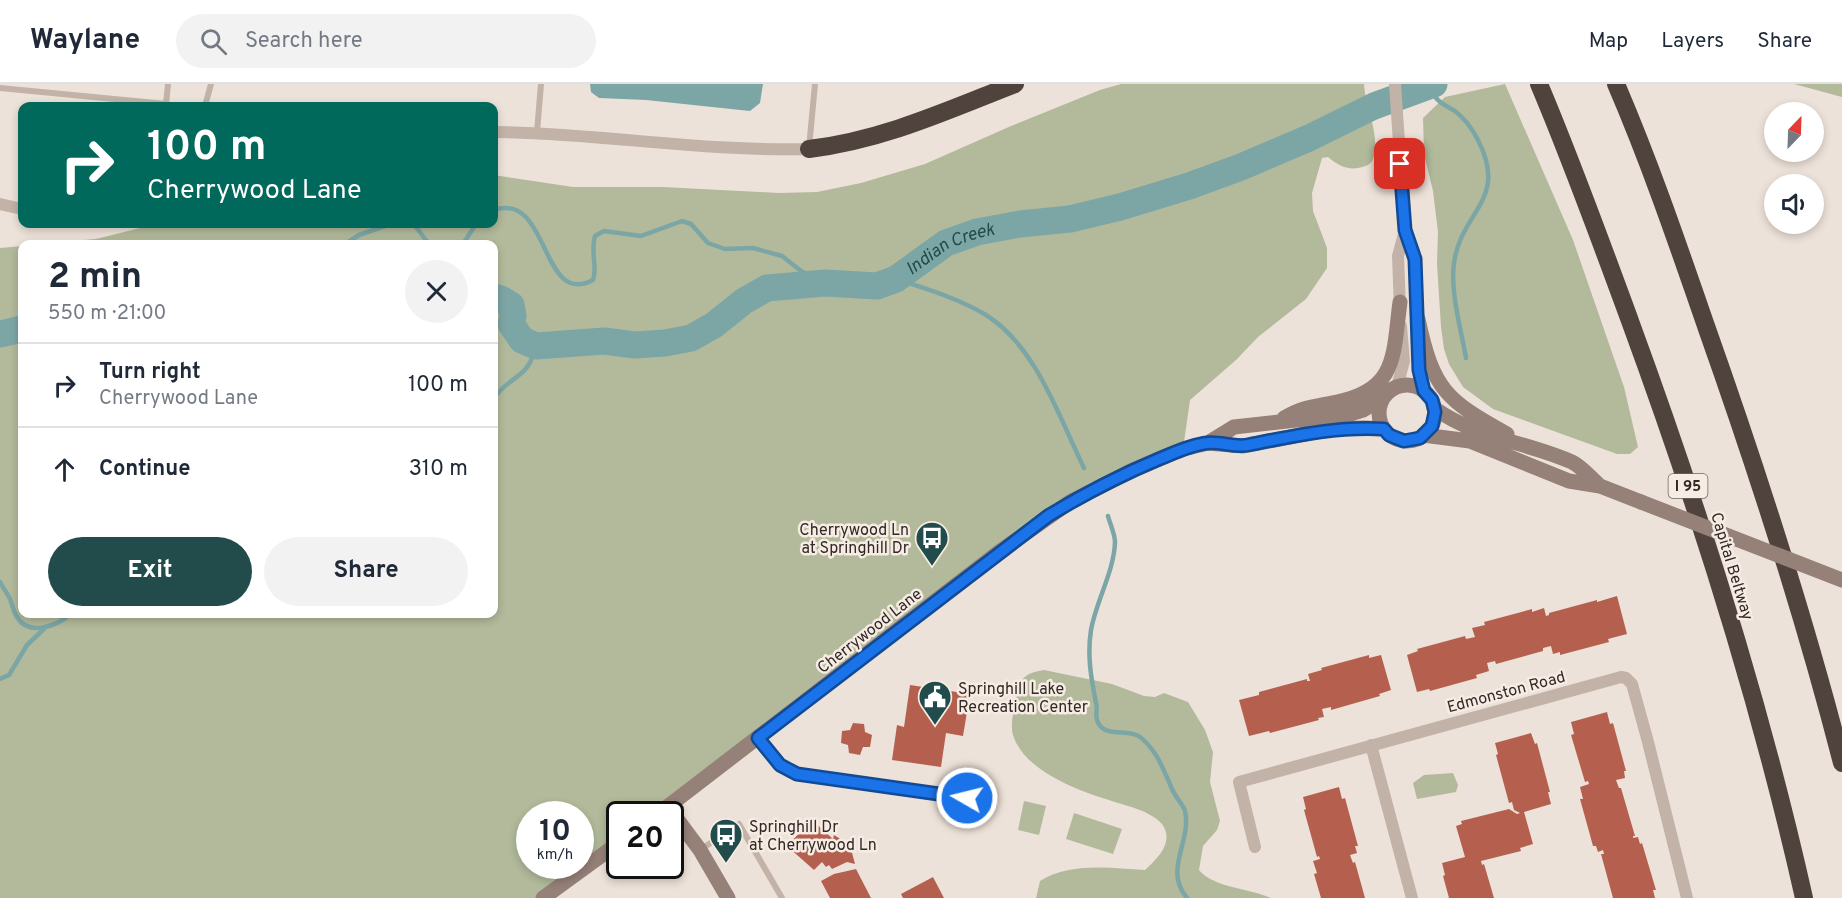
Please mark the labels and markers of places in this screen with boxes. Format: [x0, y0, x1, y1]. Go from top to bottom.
pin [1374, 138, 1425, 189]
bus stop icon: Cherrywood Ln at Springhill Dr [914, 520, 950, 567]
place label: Cherrywood Ln at Springhill Dr [799, 521, 909, 559]
public building icon: Springhill Lake Recreation Center [917, 679, 953, 726]
place label: Springhill Lake Recreation Center [958, 680, 1088, 718]
bus stop icon: Springhill Dr at Cherrywood Ln [708, 817, 744, 864]
place label: Springhill Dr at Cherrywood Ln [749, 818, 877, 856]

